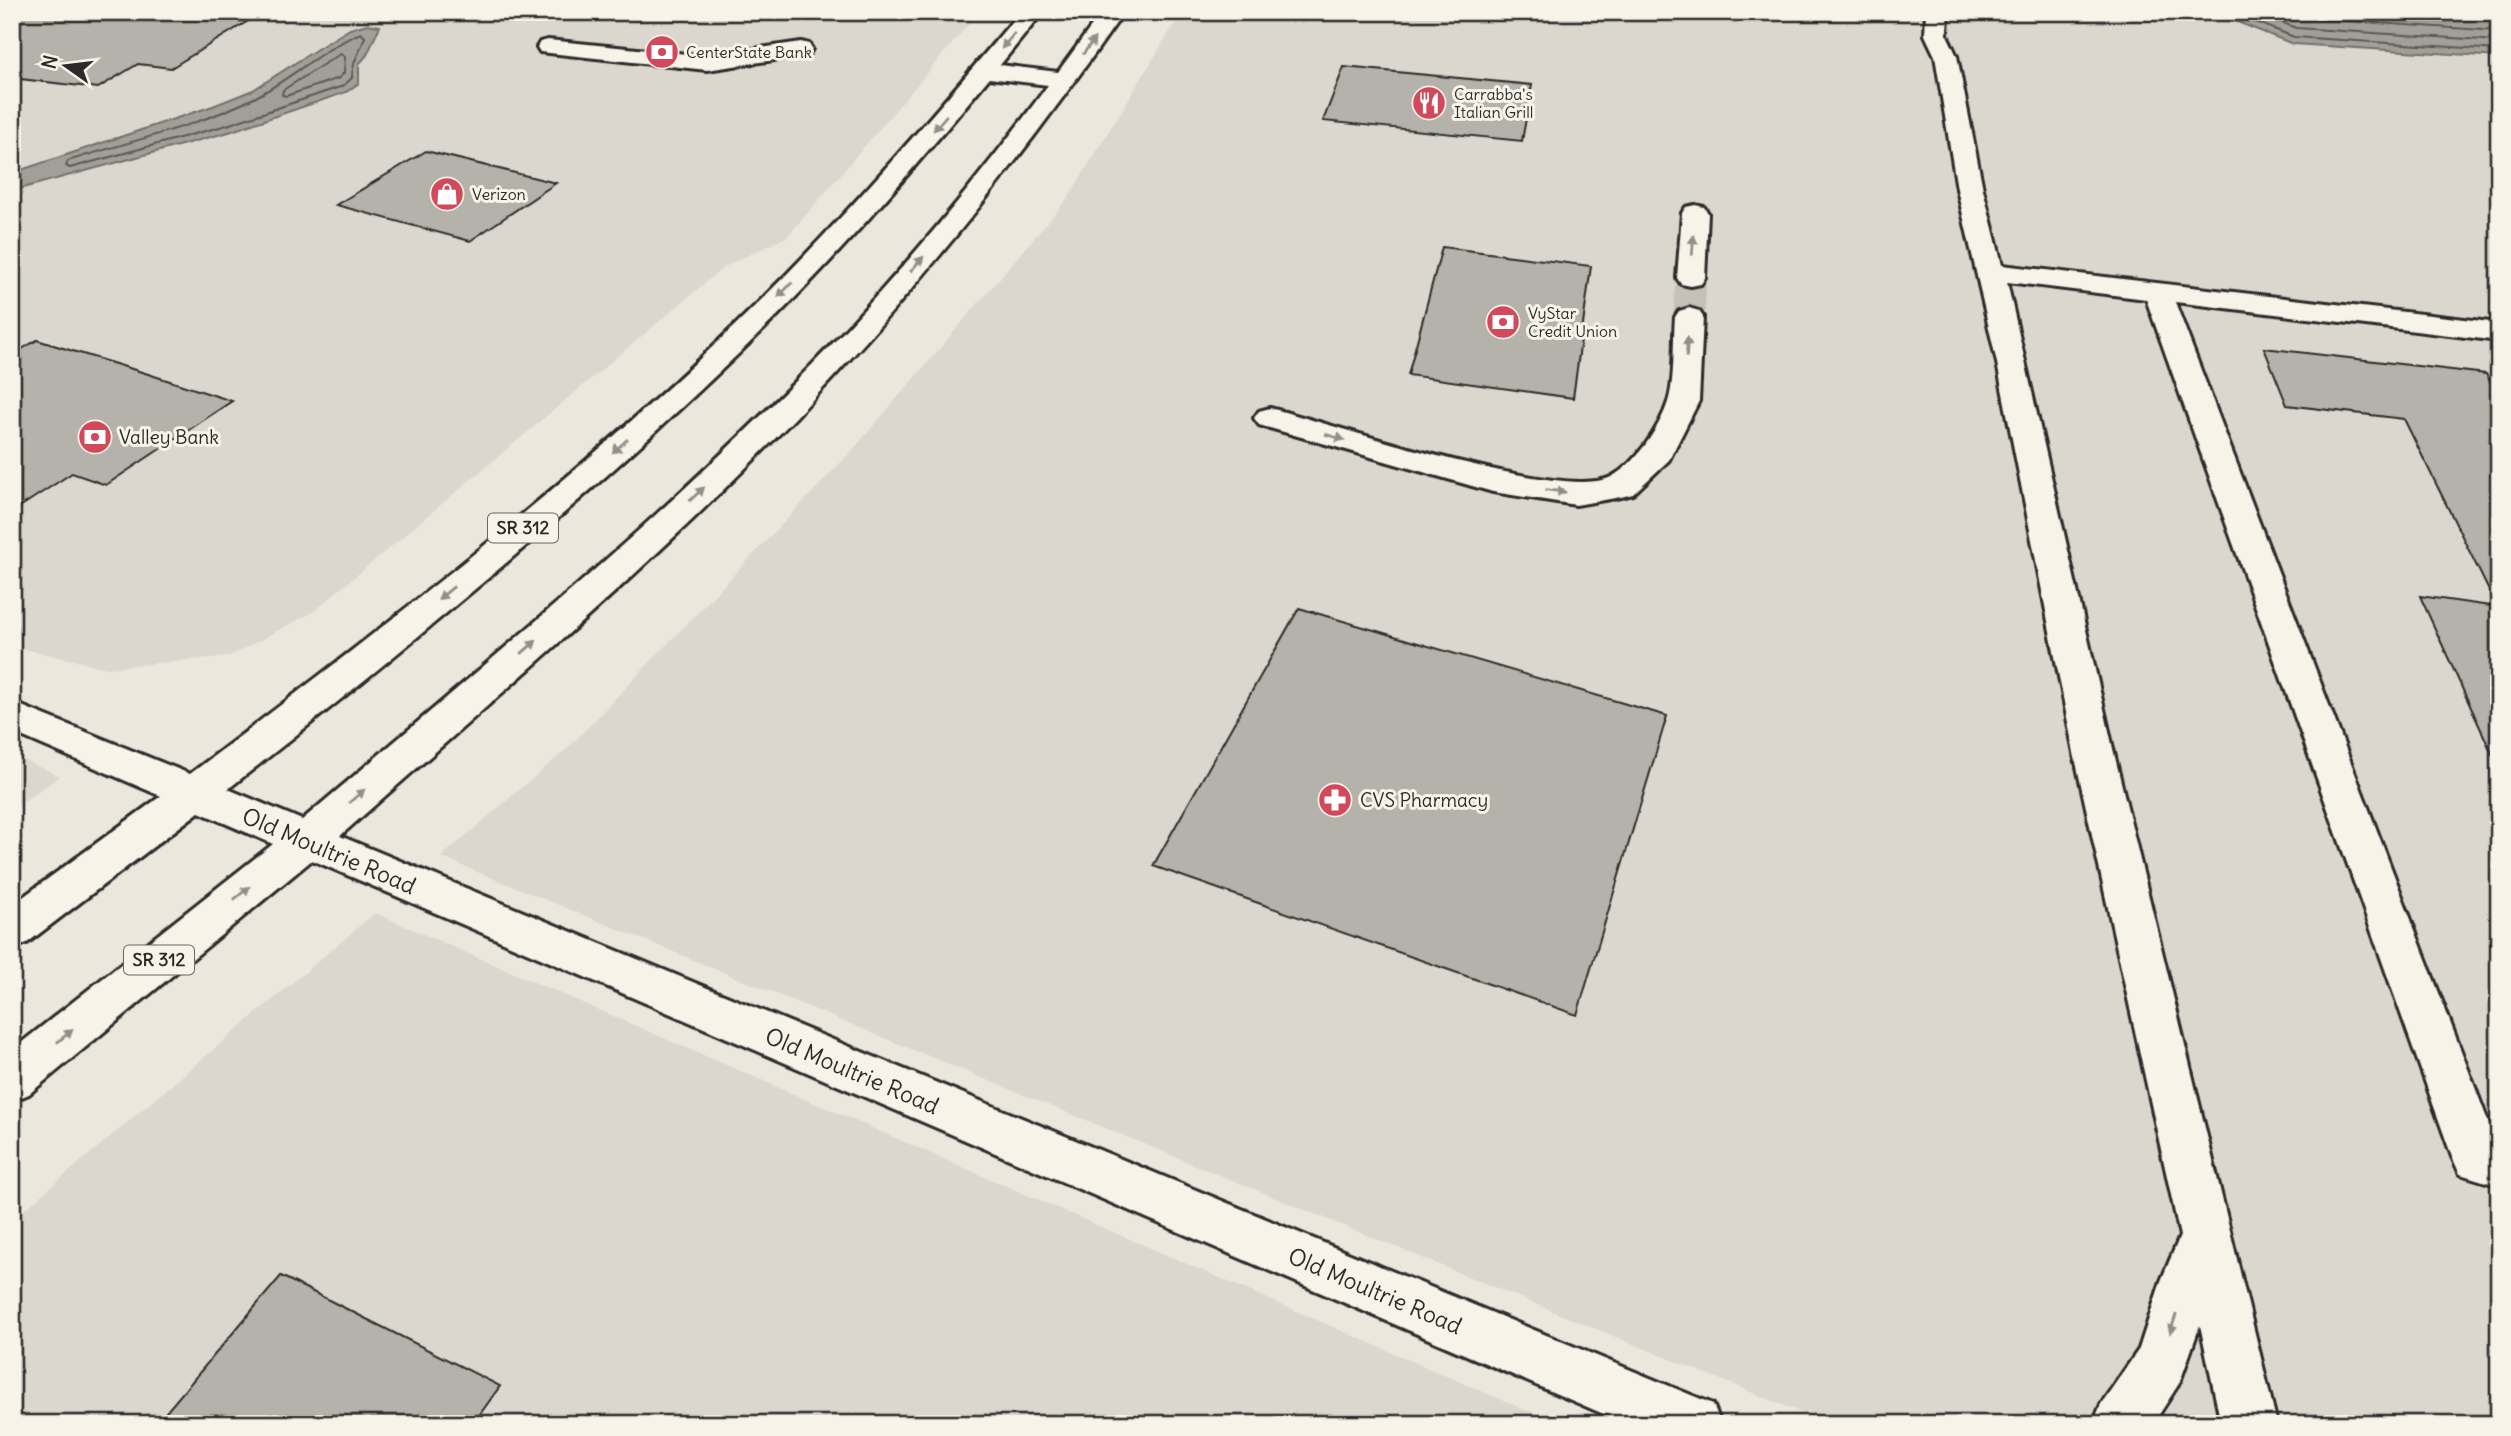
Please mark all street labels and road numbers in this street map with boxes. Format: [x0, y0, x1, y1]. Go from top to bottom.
road number: SR 312 [488, 514, 558, 542]
street label: Old Moultrie Road [238, 801, 420, 900]
road number: SR 312 [124, 945, 194, 974]
street label: Old Moultrie Road [761, 1021, 943, 1120]
street label: Old Moultrie Road [1284, 1241, 1466, 1340]

